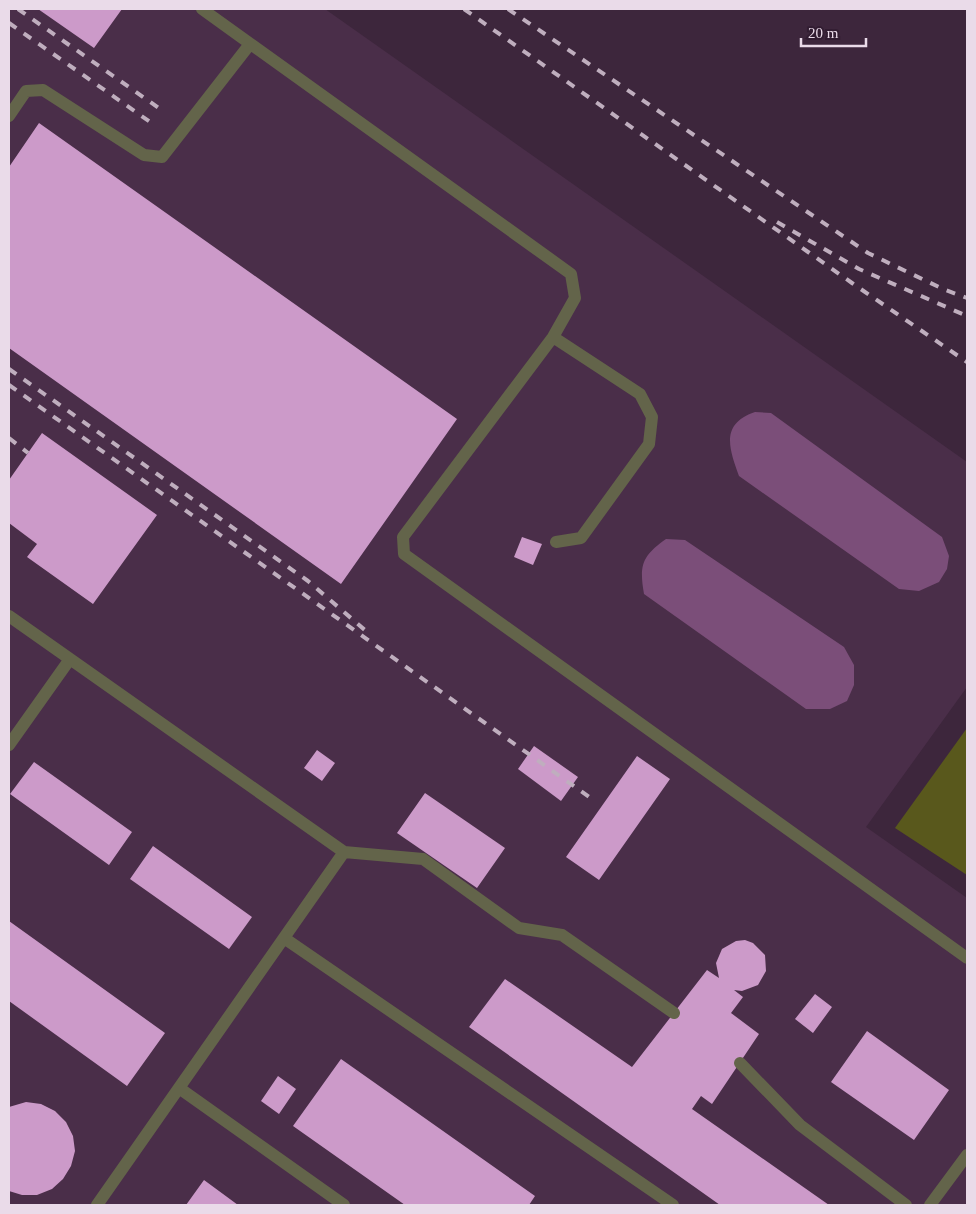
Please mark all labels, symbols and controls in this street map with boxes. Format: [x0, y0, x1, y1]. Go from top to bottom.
scale bar [801, 15, 866, 47]
text: 20 m [808, 25, 839, 41]

